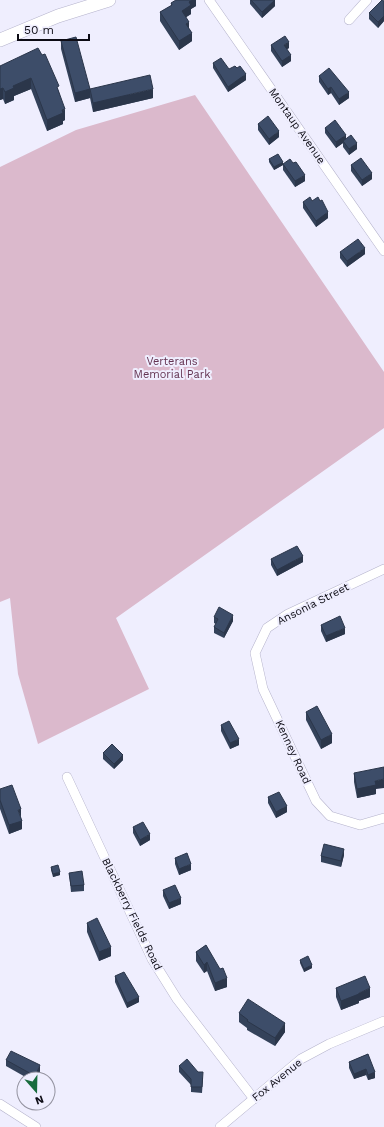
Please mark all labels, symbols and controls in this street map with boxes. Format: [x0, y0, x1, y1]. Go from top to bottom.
scale bar [18, 16, 89, 42]
text: 50 m [24, 23, 54, 37]
street label: Montaup Avenue [266, 86, 328, 166]
park label: Verterans Memorial Park [134, 355, 210, 381]
street label: Ansonia Street [275, 580, 352, 628]
street label: Kenney Road [273, 718, 313, 786]
street label: Blackberry Fields Road [99, 856, 165, 972]
street label: Fox Avenue [249, 1056, 305, 1104]
north arrow [16, 1071, 56, 1111]
text: N [33, 1092, 45, 1107]

